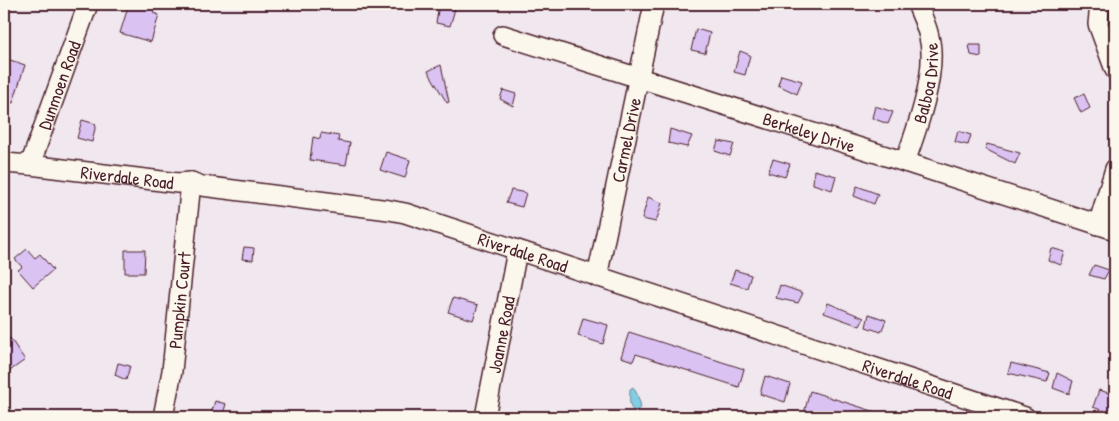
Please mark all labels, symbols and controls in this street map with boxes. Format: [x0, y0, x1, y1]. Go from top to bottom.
street label: Dunmoen Road [31, 37, 86, 133]
street label: Balboa Drive [907, 42, 944, 126]
street label: Carmel Drive [605, 95, 647, 185]
street label: Berkeley Drive [760, 105, 858, 158]
street label: Riverdale Road [79, 159, 175, 195]
street label: Riverdale Road [475, 225, 571, 278]
street label: Pumpkin Court [162, 250, 196, 350]
street label: Joanne Road [481, 294, 521, 375]
street label: Riverdale Road [860, 352, 956, 405]

